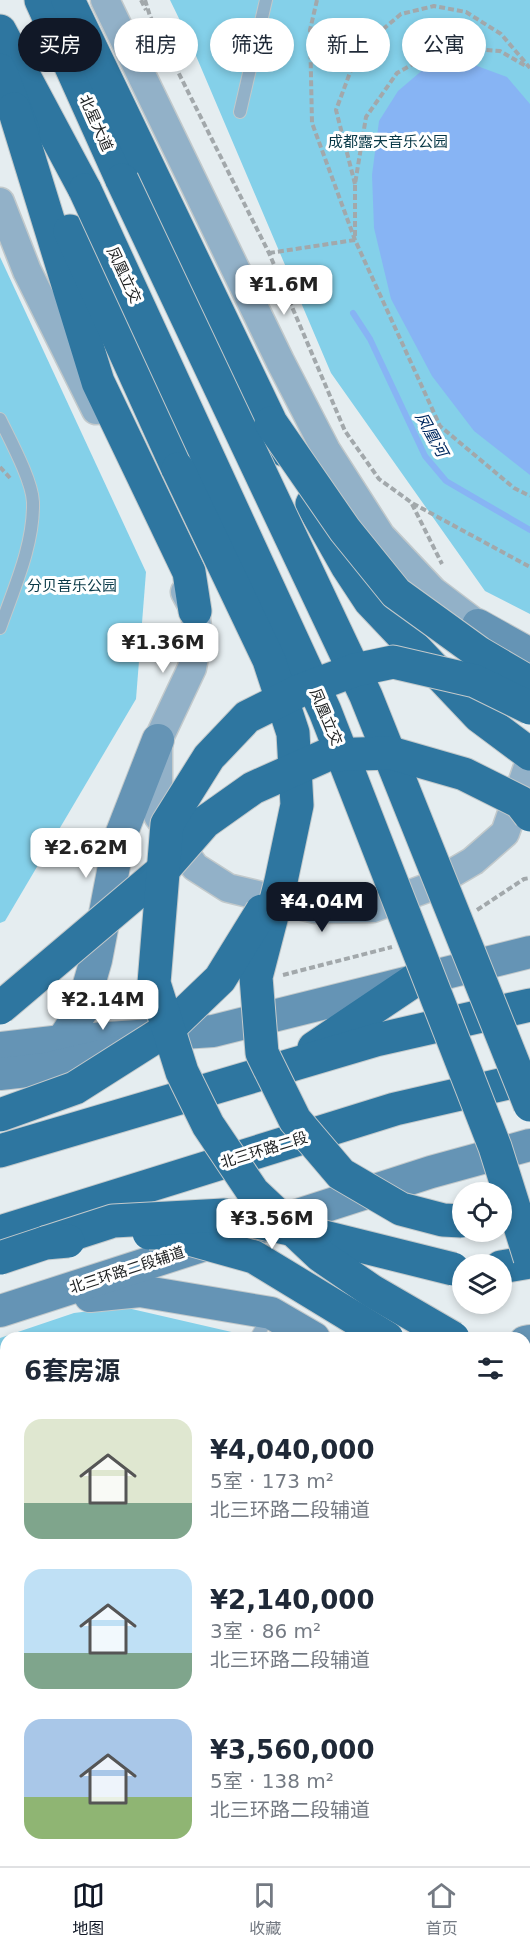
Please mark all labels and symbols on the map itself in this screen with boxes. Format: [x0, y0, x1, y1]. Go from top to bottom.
street label: 北星大道 [76, 92, 116, 154]
park label: 成都露天音乐公园 [328, 133, 448, 151]
street label: 凤凰立交 [103, 244, 145, 306]
pin: ¥1.6M [242, 265, 326, 316]
water label: 凤凰河 [412, 409, 453, 462]
park label: 分贝音乐公园 [27, 577, 117, 595]
pin: ¥1.36M [114, 623, 212, 674]
street label: 凤凰立交 [306, 686, 346, 748]
pin: ¥2.62M [37, 828, 135, 879]
pin: ¥4.04M [273, 882, 371, 933]
pin: ¥2.14M [54, 980, 152, 1031]
street label: 北三环路二段 [218, 1128, 310, 1172]
pin: ¥3.56M [223, 1199, 321, 1250]
street label: 北三环路二段辅道 [67, 1243, 187, 1297]

